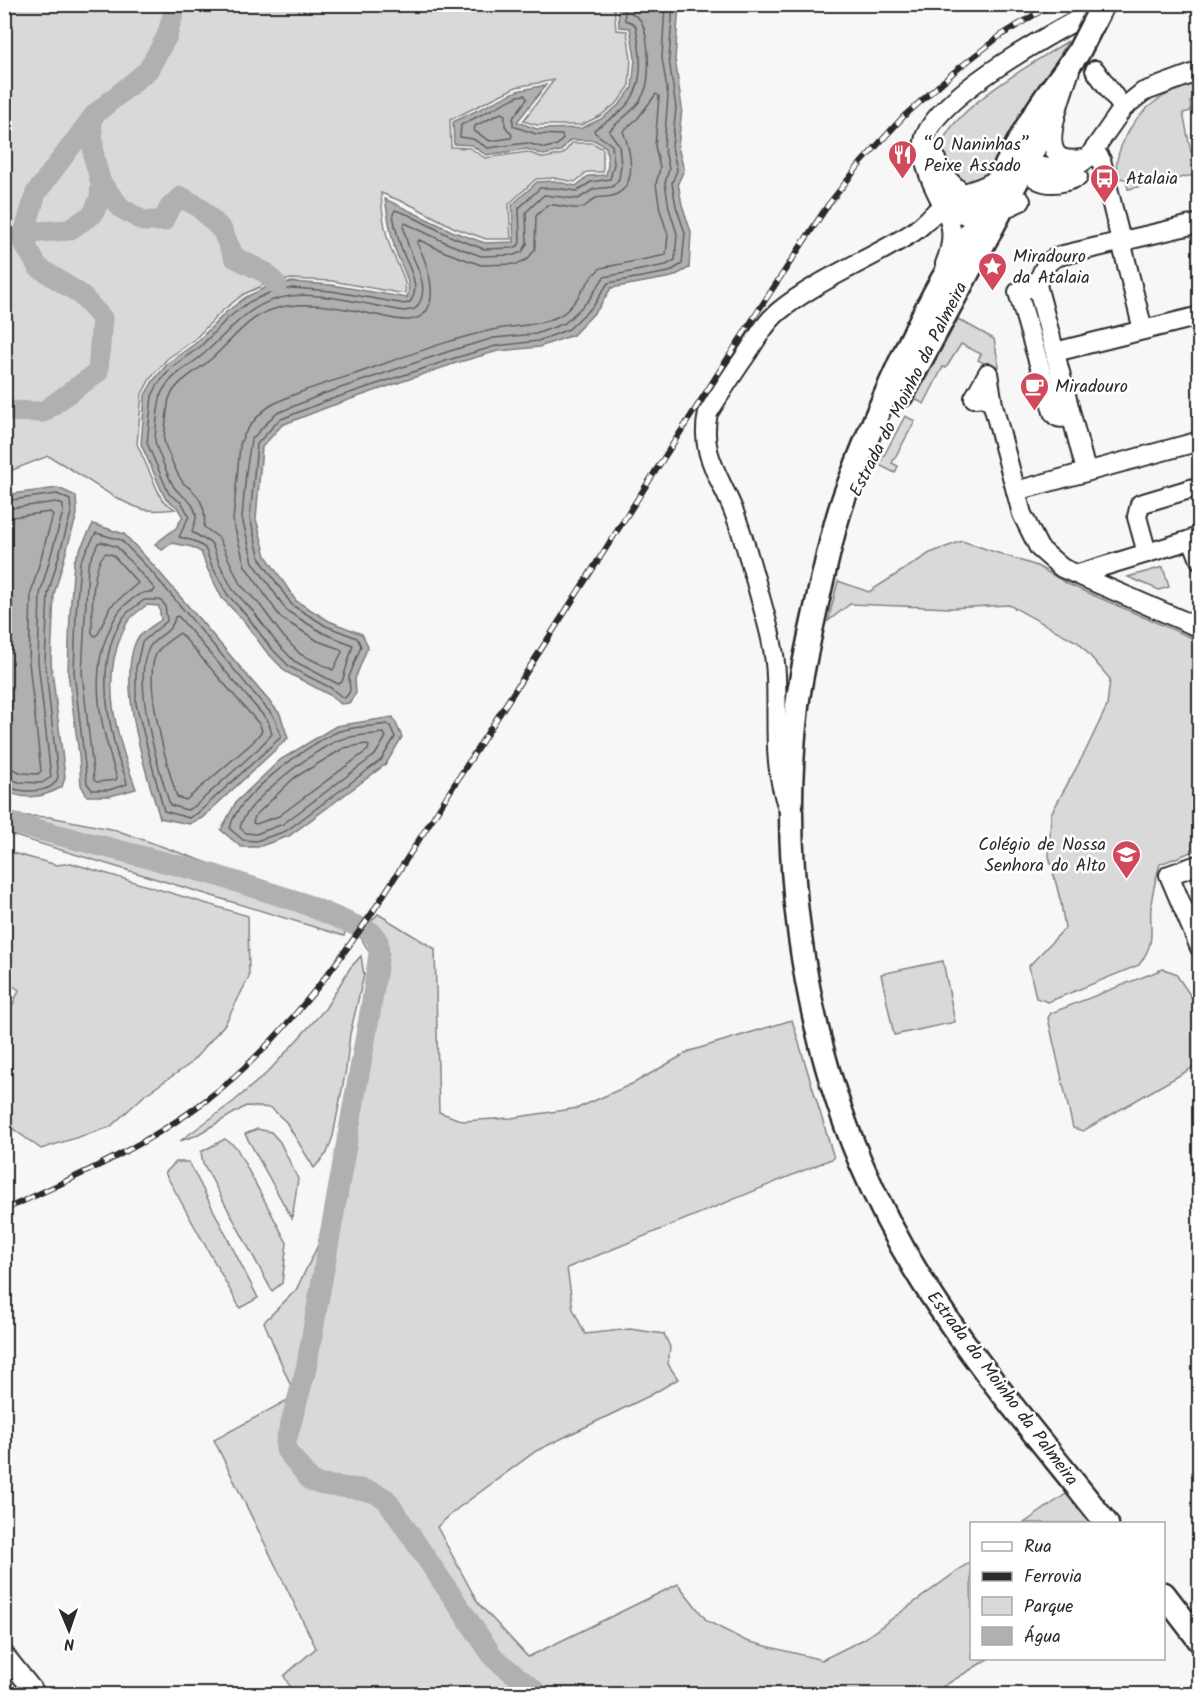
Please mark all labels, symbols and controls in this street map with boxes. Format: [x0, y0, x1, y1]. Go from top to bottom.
place label: “O Naninhas” Peixe Assado [924, 131, 1030, 181]
restaurant icon: “O Naninhas” Peixe Assado [887, 138, 919, 180]
bus stop icon: Atalaia [1089, 162, 1121, 204]
place label: Atalaia [1126, 165, 1178, 194]
place label: Miradouro da Atalaia [1013, 243, 1090, 293]
place icon: Miradouro da Atalaia [976, 250, 1008, 292]
street label: Estrada do Moinho da Palmeira [842, 277, 976, 502]
cafe icon: Miradouro [1018, 370, 1050, 412]
place label: Miradouro [1055, 373, 1128, 402]
place label: Colégio de Nossa Senhora do Alto [978, 831, 1106, 881]
school or university icon: Colégio de Nossa Senhora do Alto [1111, 838, 1143, 880]
street label: Estrada do Moinho da Palmeira [919, 1285, 1085, 1493]
legend [970, 1522, 1165, 1660]
text: Rua [1024, 1533, 1052, 1562]
text: Ferrovia [1024, 1563, 1082, 1592]
text: Parque [1024, 1593, 1073, 1622]
north arrow [39, 1600, 99, 1660]
text: Água [1024, 1623, 1061, 1652]
text: N [64, 1631, 75, 1656]

